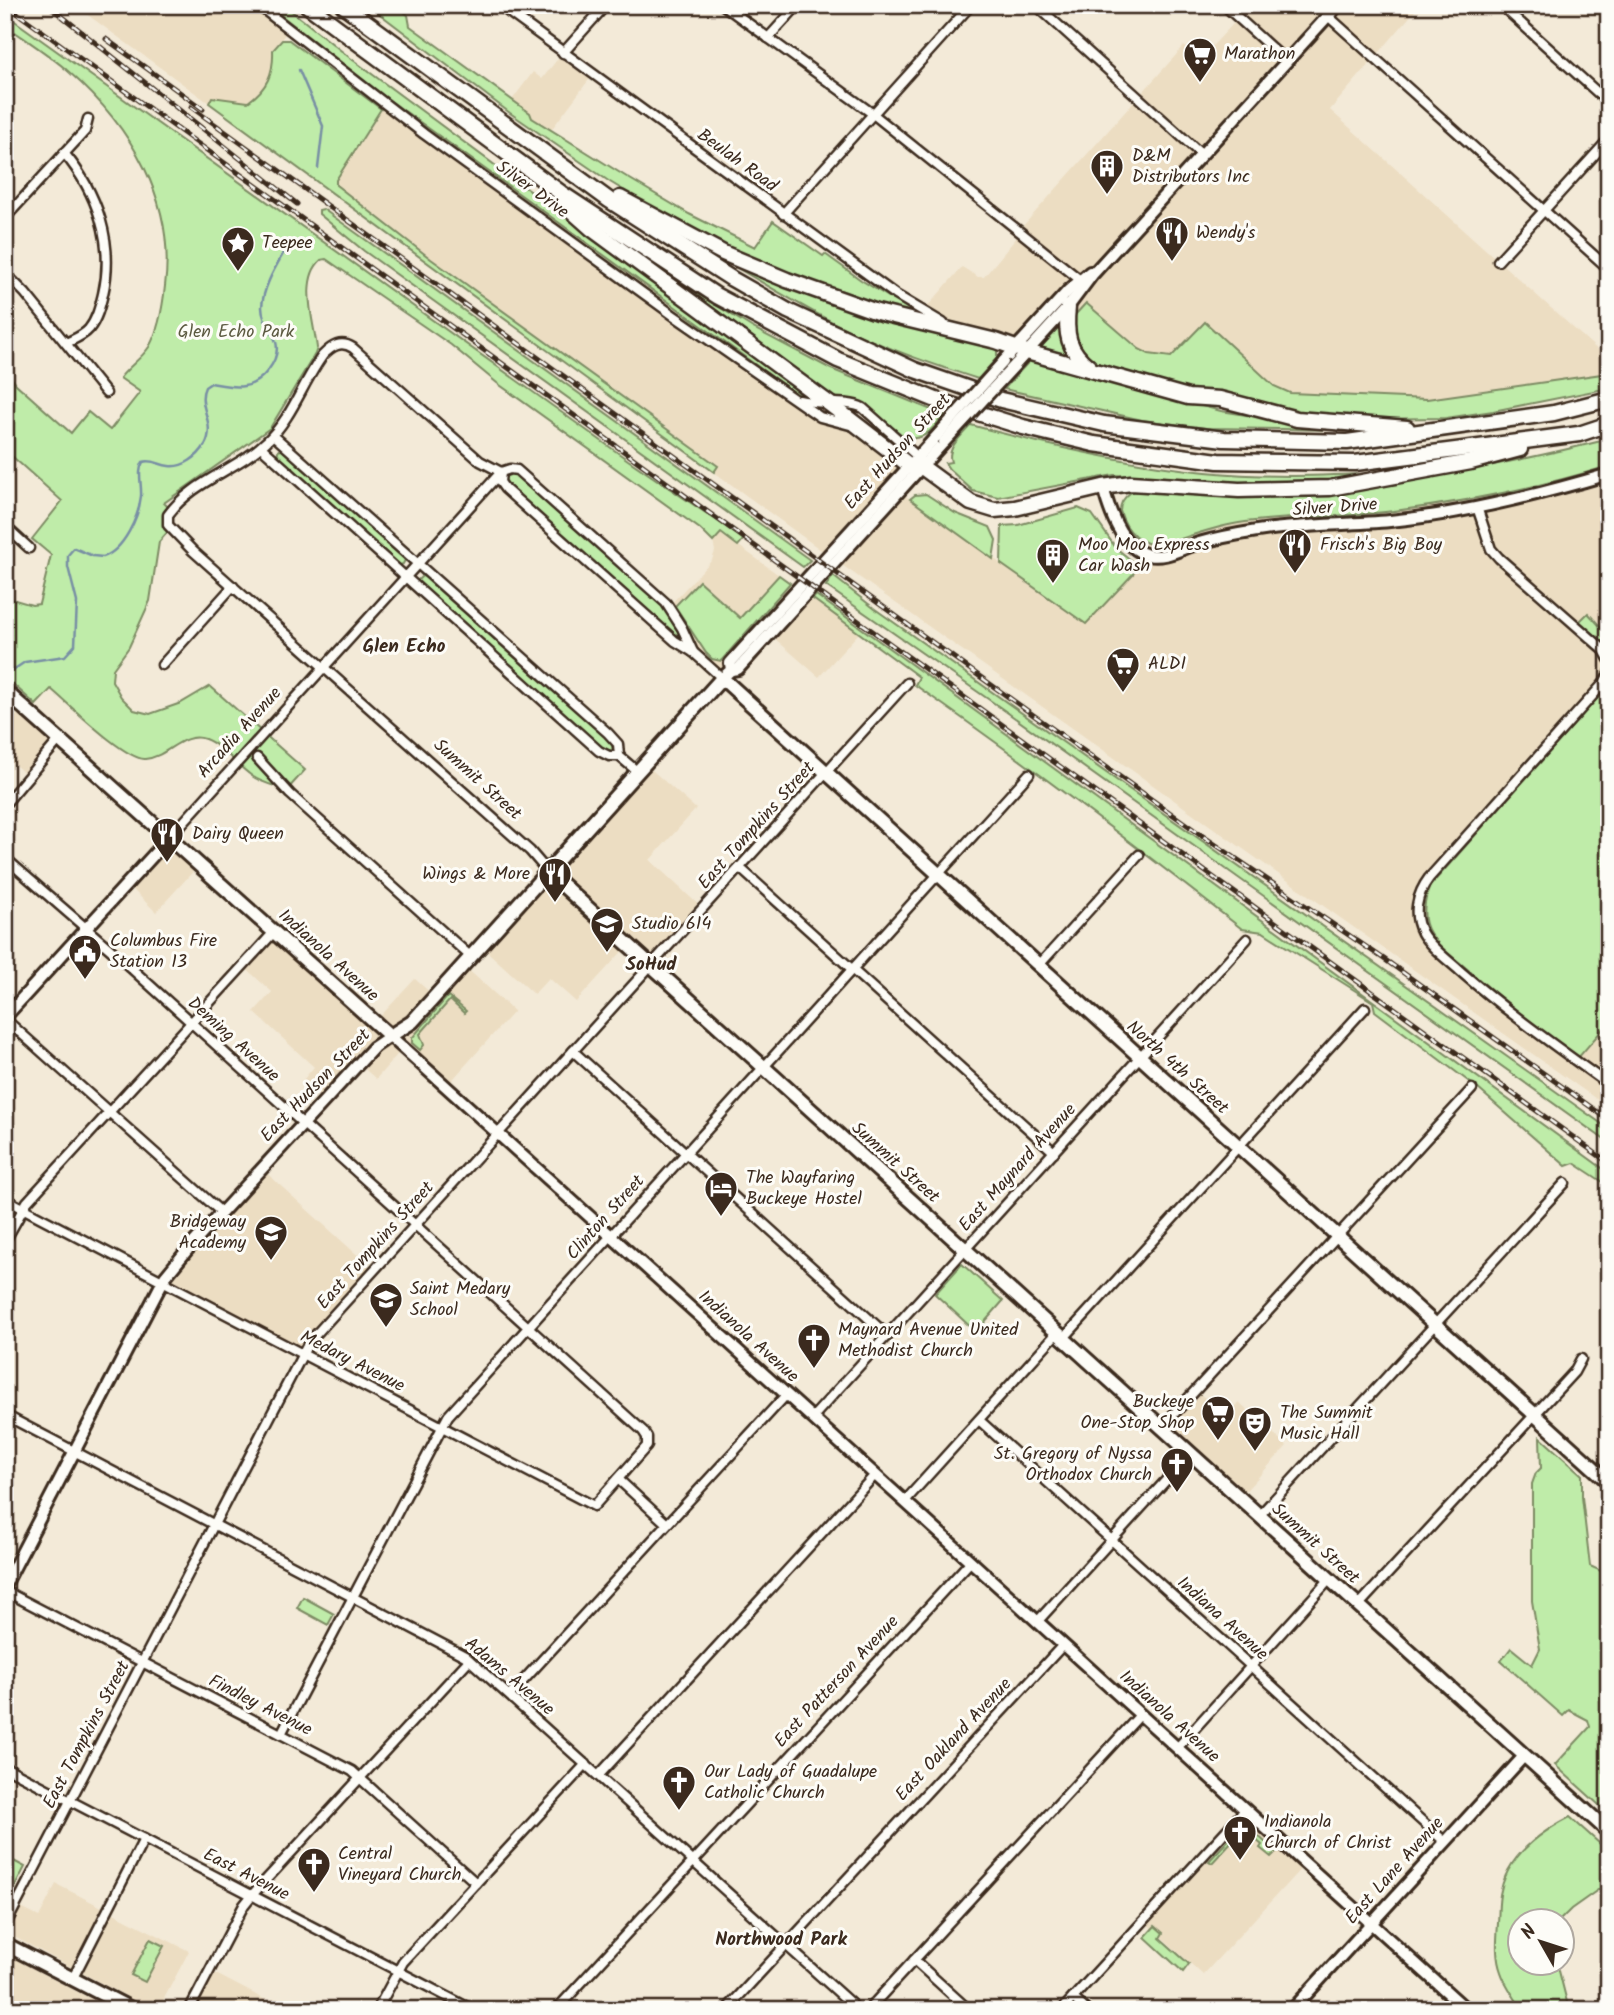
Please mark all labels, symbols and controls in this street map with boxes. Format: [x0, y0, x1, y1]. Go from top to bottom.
supermarket icon: Marathon [1181, 35, 1219, 84]
place label: Marathon [1224, 40, 1295, 69]
street label: Beulah Road [690, 122, 784, 201]
place label: D&M Distributors Inc [1132, 142, 1250, 192]
building icon: D&M Distributors Inc [1088, 147, 1126, 196]
street label: Silver Drive [489, 153, 575, 227]
restaurant icon: Wendy's [1153, 214, 1191, 263]
place label: Wendy's [1196, 219, 1256, 248]
place icon: Teepee [219, 224, 257, 273]
place label: Teepee [262, 229, 313, 258]
park label: Glen Echo Park [178, 318, 295, 347]
street label: East Hudson Street [837, 386, 959, 517]
street label: Silver Drive [1292, 491, 1378, 525]
restaurant icon: Frisch's Big Boy [1276, 526, 1314, 575]
place label: Moo Moo Express Car Wash [1078, 531, 1210, 581]
place label: Frisch's Big Boy [1320, 531, 1443, 560]
building icon: Moo Moo Express Car Wash [1034, 536, 1072, 585]
district label: Glen Echo [363, 632, 446, 662]
supermarket icon: ALDI [1104, 645, 1142, 694]
place label: ALDI [1148, 650, 1186, 679]
street label: Arcadia Avenue [191, 680, 289, 786]
street label: Summit Street [426, 732, 529, 829]
street label: East Tompkins Street [691, 754, 823, 897]
restaurant icon: Dairy Queen [148, 815, 186, 864]
place label: Dairy Queen [192, 820, 284, 849]
restaurant icon: Wings & More [536, 855, 574, 904]
place label: Wings & More [422, 860, 530, 889]
street label: Indianola Avenue [271, 902, 385, 1010]
school or university icon: Studio 614 [588, 905, 626, 954]
place label: Studio 614 [632, 910, 711, 939]
place label: Columbus Fire Station 13 [110, 927, 217, 977]
public building icon: Columbus Fire Station 13 [66, 932, 104, 981]
district label: SoHud [626, 950, 677, 980]
street label: Deming Avenue [180, 990, 286, 1090]
street label: North 4th Street [1119, 1014, 1236, 1123]
street label: East Hudson Street [254, 1022, 379, 1150]
street label: East Maynard Avenue [952, 1097, 1084, 1239]
street label: Summit Street [844, 1115, 947, 1212]
place label: The Wayfaring Buckeye Hostel [746, 1164, 862, 1214]
street label: Clinton Street [560, 1168, 653, 1267]
hotel icon: The Wayfaring Buckeye Hostel [702, 1169, 740, 1218]
street label: East Tompkins Street [310, 1174, 442, 1317]
place label: Bridgeway Academy [170, 1208, 247, 1258]
school or university icon: Bridgeway Academy [252, 1213, 290, 1262]
place label: Saint Medary School [410, 1275, 511, 1325]
school or university icon: Saint Medary School [367, 1280, 405, 1329]
street label: Indianola Avenue [691, 1283, 805, 1391]
place label: Maynard Avenue United Methodist Church [838, 1316, 1019, 1366]
church icon: Maynard Avenue United Methodist Church [795, 1321, 833, 1370]
street label: Medary Avenue [294, 1323, 410, 1401]
place label: Buckeye One-Stop Shop [1081, 1388, 1194, 1438]
supermarket icon: Buckeye One-Stop Shop [1199, 1393, 1237, 1442]
place label: The Summit Music Hall [1280, 1399, 1374, 1449]
theatre icon: The Summit Music Hall [1236, 1404, 1274, 1453]
place label: St. Gregory of Nyssa Orthodox Church [994, 1440, 1152, 1490]
church icon: St. Gregory of Nyssa Orthodox Church [1158, 1445, 1196, 1494]
street label: Summit Street [1264, 1496, 1367, 1593]
street label: Indiana Avenue [1170, 1570, 1274, 1668]
street label: East Patterson Avenue [768, 1609, 906, 1755]
street label: Adams Avenue [457, 1630, 561, 1724]
street label: East Tompkins Street [36, 1655, 139, 1814]
street label: Indianola Avenue [1112, 1663, 1226, 1771]
street label: Findley Avenue [203, 1667, 317, 1745]
street label: East Oakland Avenue [889, 1671, 1019, 1809]
place label: Our Lady of Guadalupe Catholic Church [704, 1758, 877, 1808]
church icon: Our Lady of Guadalupe Catholic Church [660, 1763, 698, 1812]
place label: Indianola Church of Christ [1264, 1808, 1392, 1858]
street label: East Lane Avenue [1338, 1810, 1452, 1932]
church icon: Indianola Church of Christ [1221, 1813, 1259, 1862]
place label: Central Vineyard Church [338, 1840, 461, 1890]
street label: East Avenue [198, 1841, 294, 1909]
church icon: Central Vineyard Church [295, 1845, 333, 1894]
north arrow [1506, 1906, 1576, 1976]
text: N [1514, 1918, 1545, 1947]
district label: Northwood Park [715, 1925, 847, 1955]

